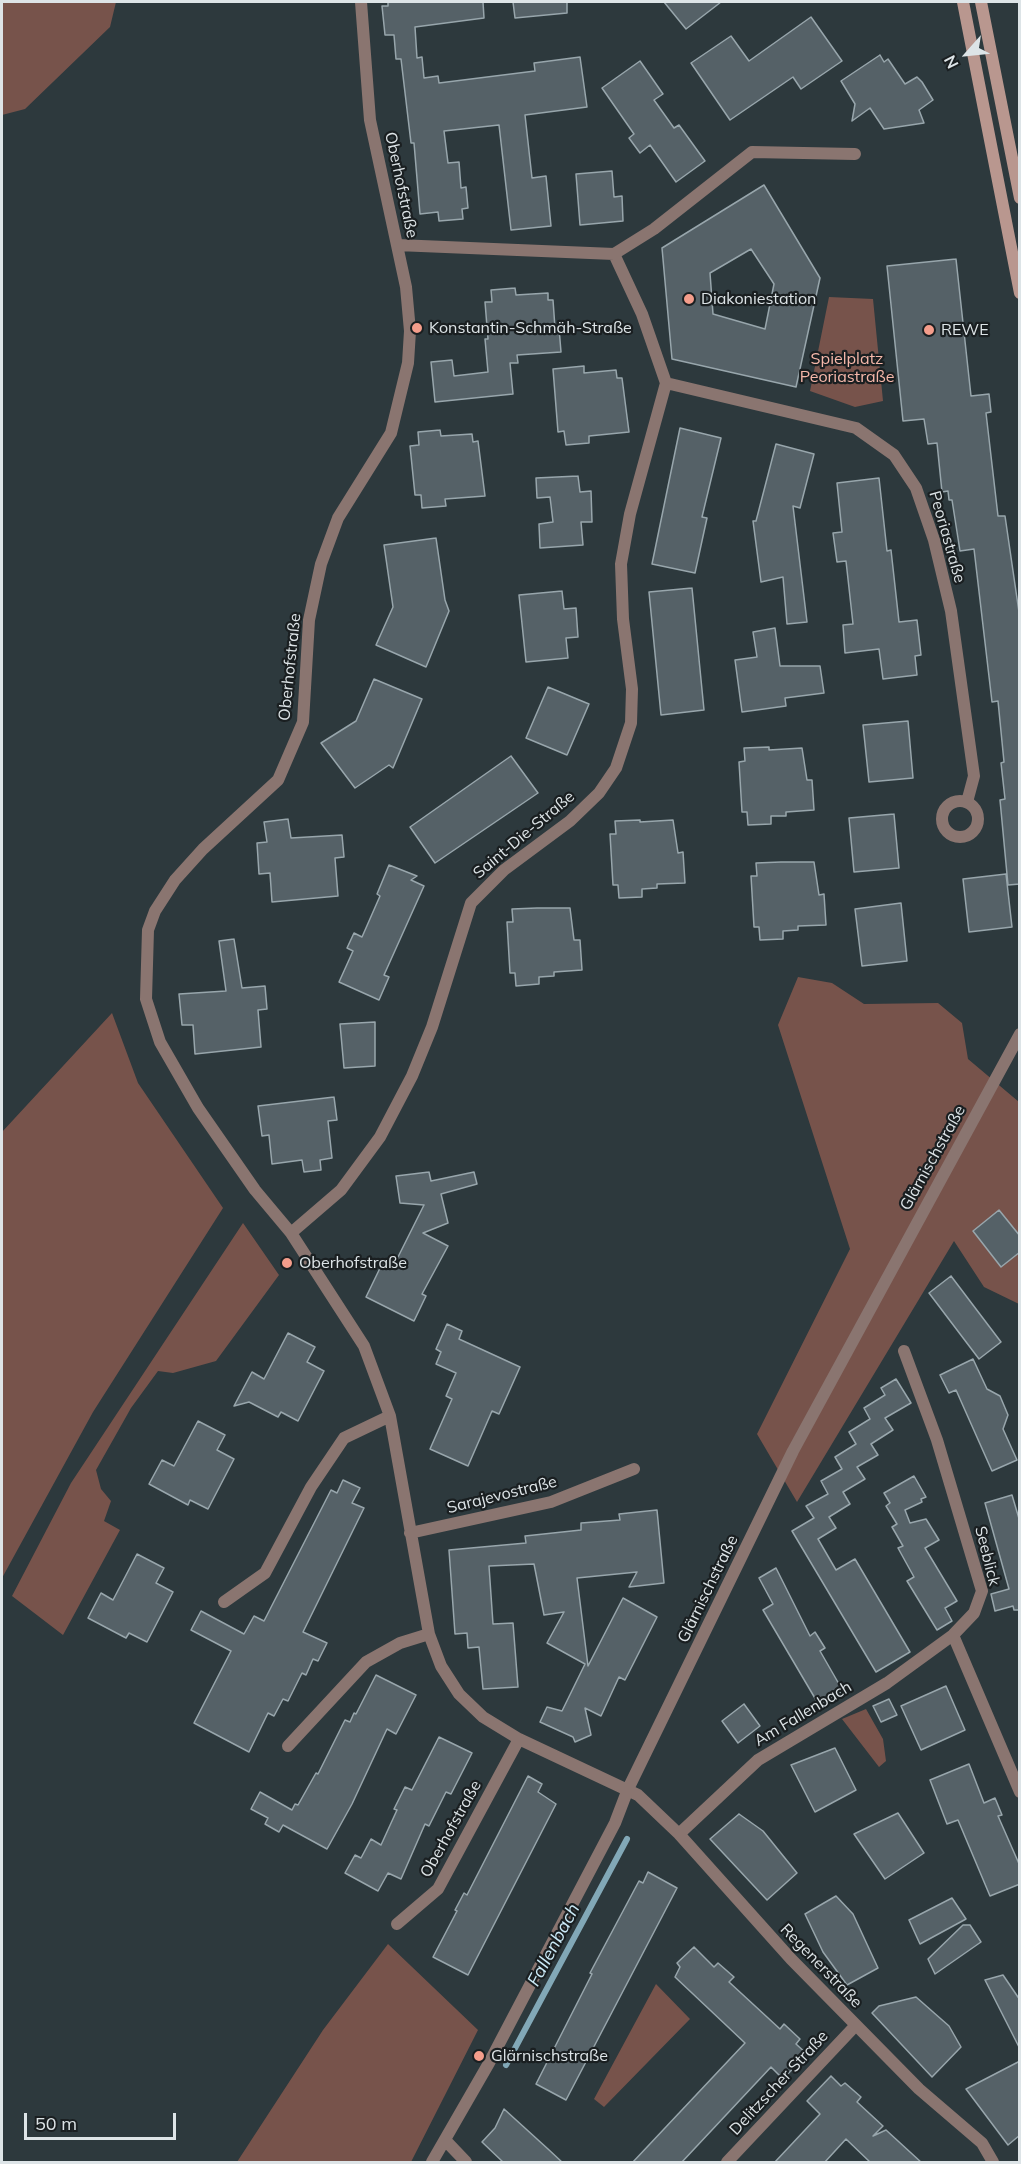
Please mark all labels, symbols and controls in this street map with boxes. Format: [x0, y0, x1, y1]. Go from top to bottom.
north arrow [937, 24, 997, 84]
text: N [939, 52, 963, 72]
street label: Oberhofstraße [380, 130, 422, 240]
place label: Diakoniestation [701, 289, 816, 309]
marker: Diakoniestation [682, 292, 696, 306]
place label: Konstantin-Schmäh-Straße [429, 318, 632, 338]
place label: REWE [941, 320, 989, 340]
marker: Konstantin-Schmäh-Straße [410, 321, 424, 335]
marker: REWE [922, 323, 936, 337]
park label: Spielplatz Peoriastraße [800, 349, 894, 387]
street label: Peoriastraße [925, 489, 969, 585]
street label: Oberhofstraße [275, 612, 305, 722]
street label: Saint-Die-Straße [470, 787, 578, 883]
street label: Glärnischstraße [896, 1102, 970, 1214]
place label: Oberhofstraße [299, 1253, 407, 1273]
marker: Oberhofstraße [280, 1256, 294, 1270]
street label: Sarajevostraße [445, 1472, 559, 1518]
street label: Seeblick [970, 1524, 1004, 1588]
street label: Glärnischstraße [674, 1532, 742, 1646]
street label: Am Fallenbach [751, 1677, 855, 1751]
street label: Oberhofstraße [416, 1777, 486, 1881]
water label: Fallenbach [523, 1900, 585, 1990]
street label: Regenerstraße [776, 1920, 866, 2012]
street label: Delitzscher Straße [726, 2027, 832, 2139]
place label: Glärnischstraße [491, 2046, 608, 2066]
marker: Glärnischstraße [472, 2049, 486, 2063]
scale bar [27, 2101, 178, 2139]
text: 50 m [35, 2112, 77, 2135]

